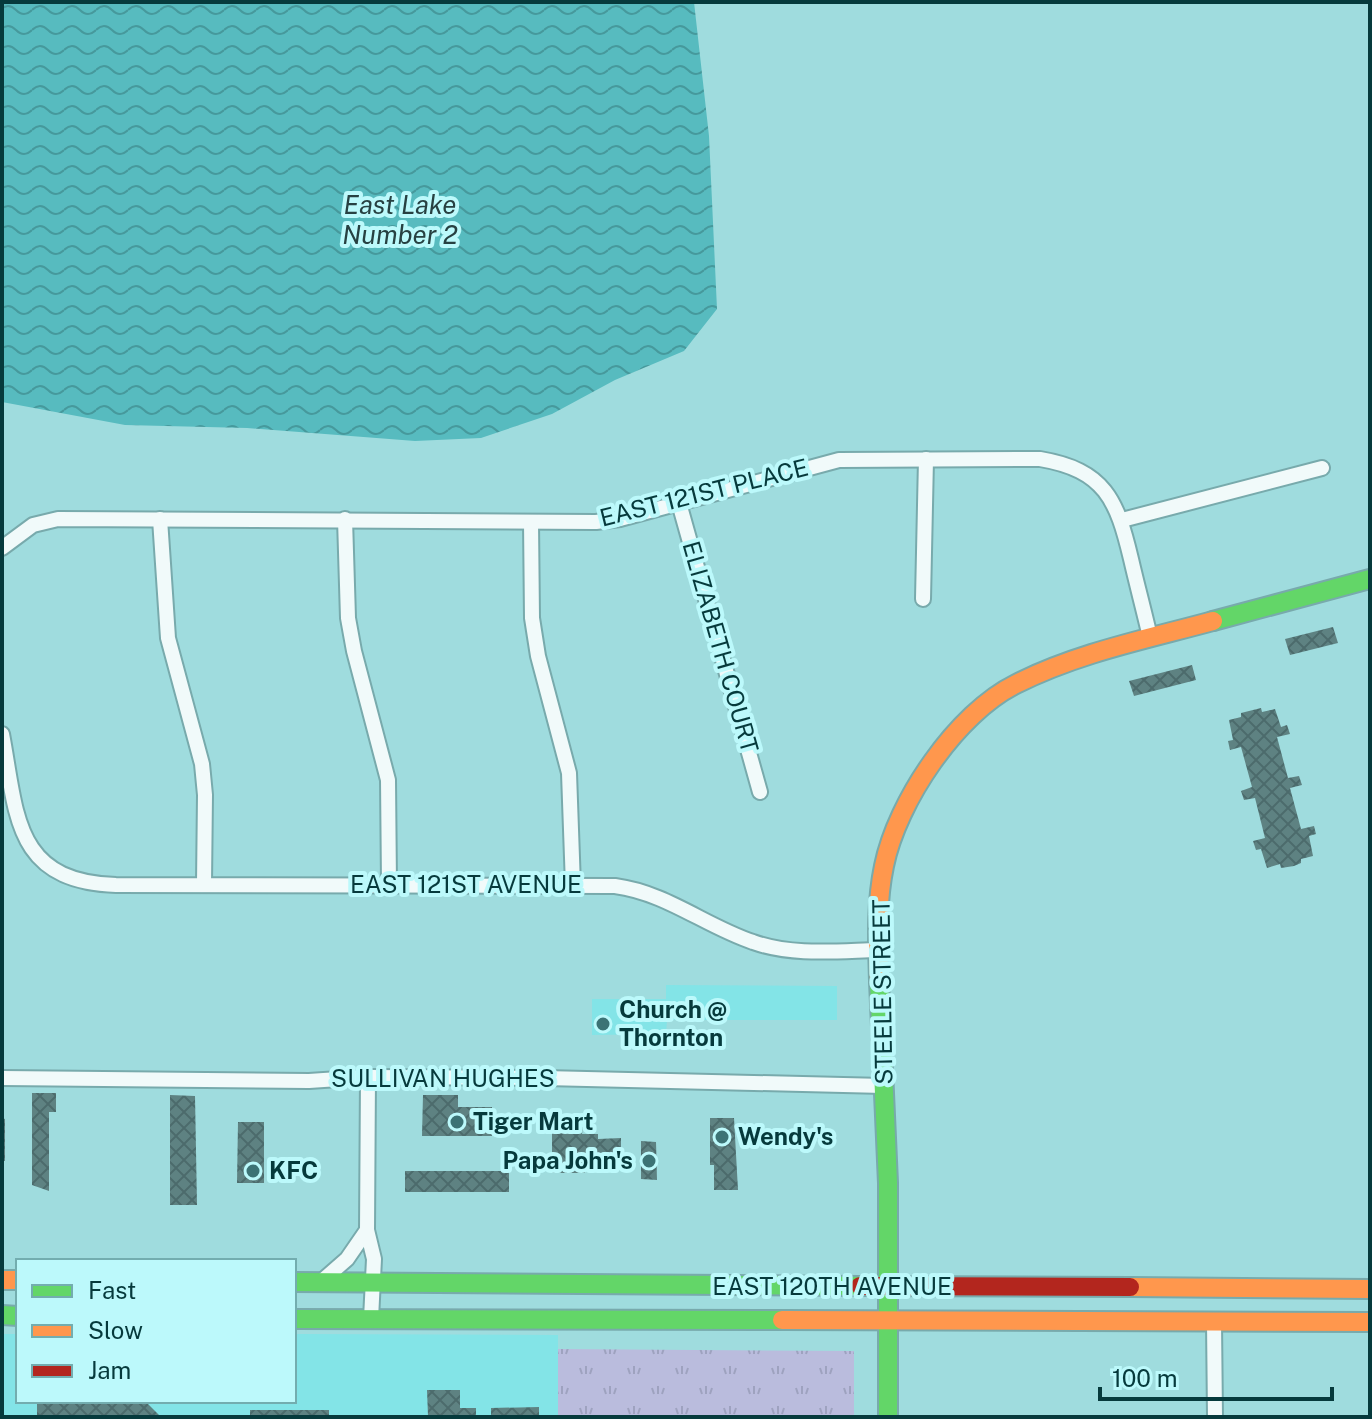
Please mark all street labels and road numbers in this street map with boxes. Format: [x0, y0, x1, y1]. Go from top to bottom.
street label: EAST 121ST PLACE [597, 453, 811, 531]
street label: ELIZABETH COURT [677, 538, 765, 756]
street label: EAST 121ST AVENUE [350, 870, 582, 898]
street label: STEELE STREET [866, 899, 898, 1085]
street label: SULLIVAN HUGHES [331, 1064, 555, 1092]
street label: EAST 120TH AVENUE [712, 1272, 952, 1300]

